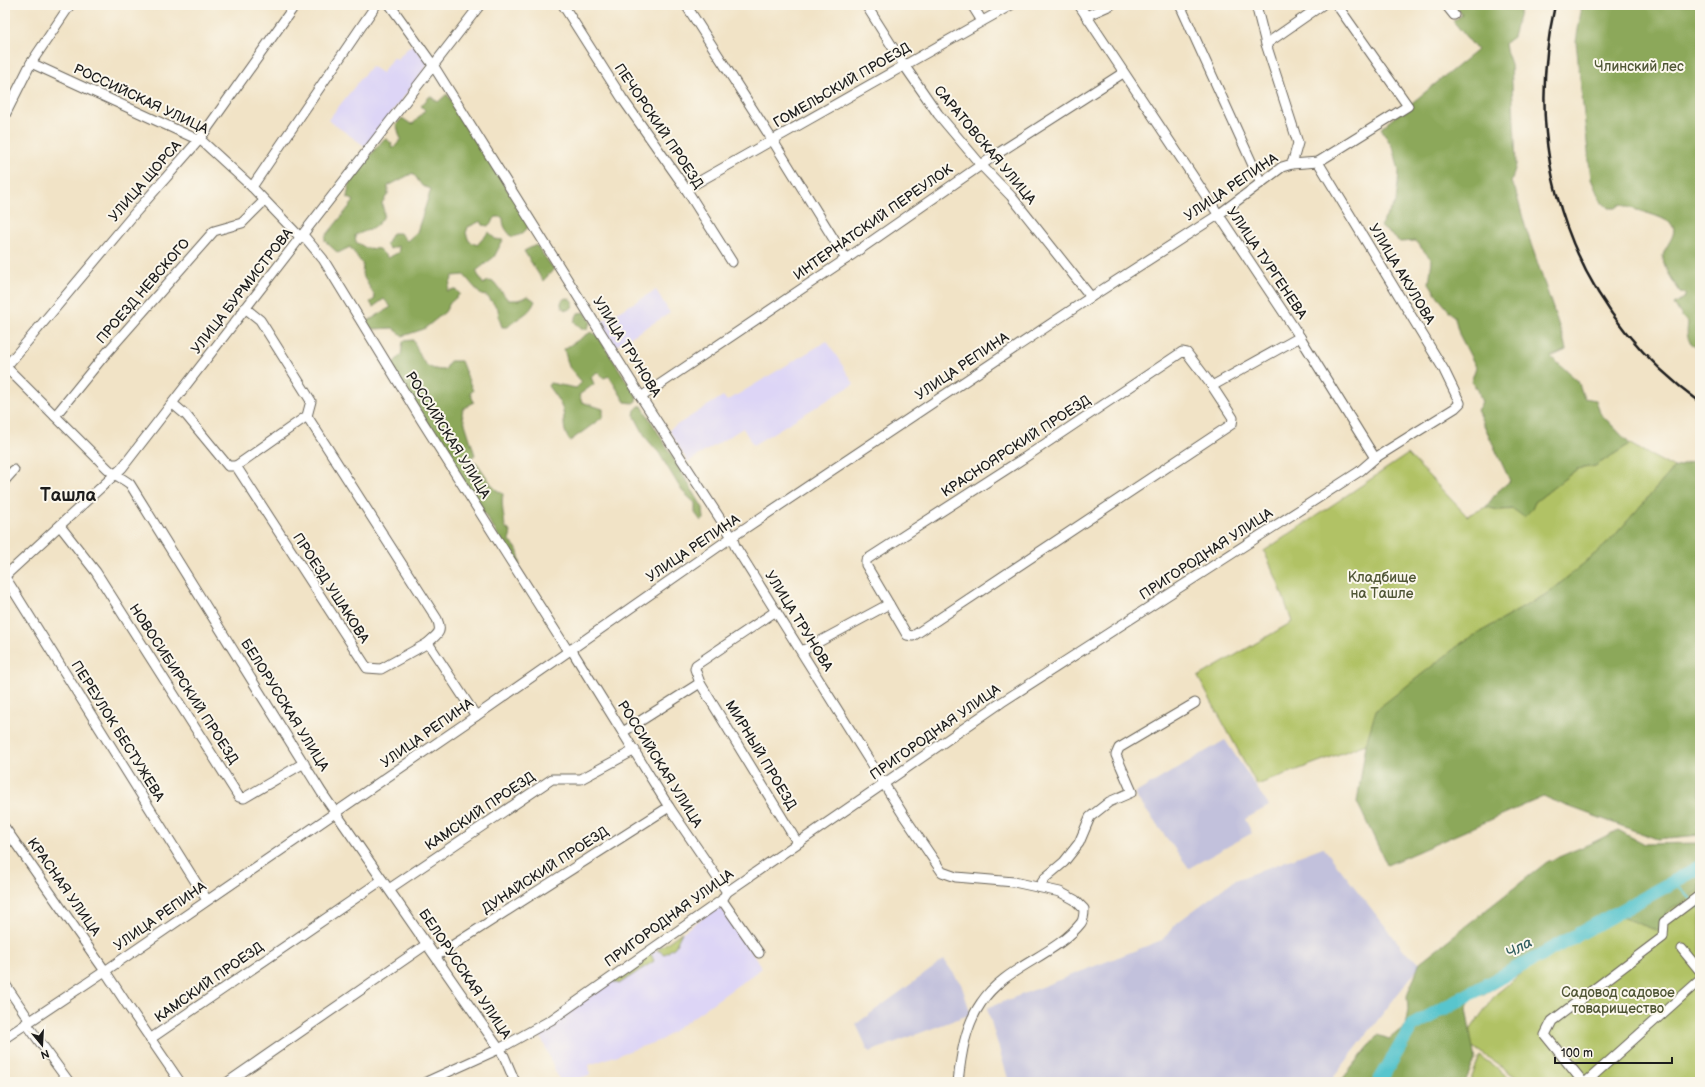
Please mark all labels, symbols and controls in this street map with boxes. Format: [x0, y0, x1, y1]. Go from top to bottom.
street label: ГОМЕЛЬСКИЙ ПРОЕЗД [770, 39, 914, 131]
park label: Члинский лес [1594, 58, 1684, 75]
street label: РОССИЙСКАЯ УЛИЦА [71, 60, 212, 138]
street label: ПЕЧОРСКИЙ ПРОЕЗД [611, 60, 707, 192]
street label: САРАТОВСКАЯ УЛИЦА [930, 82, 1040, 208]
street label: УЛИЦА ЩОРСА [105, 137, 185, 225]
street label: УЛИЦА РЕПИНА [1181, 149, 1281, 225]
street label: ИНТЕРНАТСКИЙ ПЕРЕУЛОК [790, 160, 957, 284]
street label: УЛИЦА ТУРГЕНЕВА [1223, 204, 1311, 323]
street label: УЛИЦА АКУЛОВА [1365, 221, 1439, 328]
street label: УЛИЦА БУРМИСТРОВА [188, 224, 297, 357]
street label: ПРОЕЗД НЕВСКОГО [93, 235, 193, 347]
street label: УЛИЦА ТРУНОВА [589, 294, 665, 401]
street label: УЛИЦА РЕПИНА [912, 328, 1012, 404]
street label: РОССИЙСКАЯ УЛИЦА [402, 368, 494, 502]
street label: КРАСНОЯРСКИЙ ПРОЕЗД [938, 391, 1094, 501]
district label: Ташла [40, 485, 97, 506]
street label: ПРИГОРОДНАЯ УЛИЦА [1136, 504, 1276, 603]
street label: УЛИЦА РЕПИНА [643, 510, 743, 586]
street label: ПРОЕЗД УШАКОВА [289, 530, 373, 647]
street label: УЛИЦА ТРУНОВА [761, 568, 837, 675]
park label: Кладбище на Ташле [1348, 569, 1416, 602]
street label: НОВОСИБИРСКИЙ ПРОЕЗД [126, 601, 242, 767]
street label: БЕЛОРУССКАЯ УЛИЦА [237, 636, 333, 775]
street label: ПЕРЕУЛОК БЕСТУЖЕВА [68, 657, 169, 805]
street label: ПРИГОРОДНАЯ УЛИЦА [867, 680, 1004, 783]
street label: УЛИЦА РЕПИНА [377, 694, 477, 771]
street label: РОССИЙСКАЯ УЛИЦА [614, 697, 706, 831]
street label: МИРНЫЙ ПРОЕЗД [722, 697, 800, 813]
street label: КАМСКИЙ ПРОЕЗД [422, 768, 538, 854]
street label: ДУНАЙСКИЙ ПРОЕЗД [478, 823, 612, 917]
street label: КРАСНАЯ УЛИЦА [24, 835, 105, 940]
street label: ПРИГОРОДНАЯ УЛИЦА [601, 865, 737, 971]
street label: УЛИЦА РЕПИНА [110, 877, 210, 954]
street label: БЕЛОРУССКАЯ УЛИЦА [415, 906, 515, 1043]
water label: Чла [1502, 933, 1536, 963]
street label: КАМСКИЙ ПРОЕЗД [151, 938, 267, 1026]
park label: Садовод садовое товарищество [1561, 984, 1675, 1017]
north arrow [22, 1025, 62, 1065]
scale bar [1555, 1039, 1672, 1065]
text: 100 m [1561, 1046, 1593, 1061]
text: N [39, 1047, 51, 1061]

